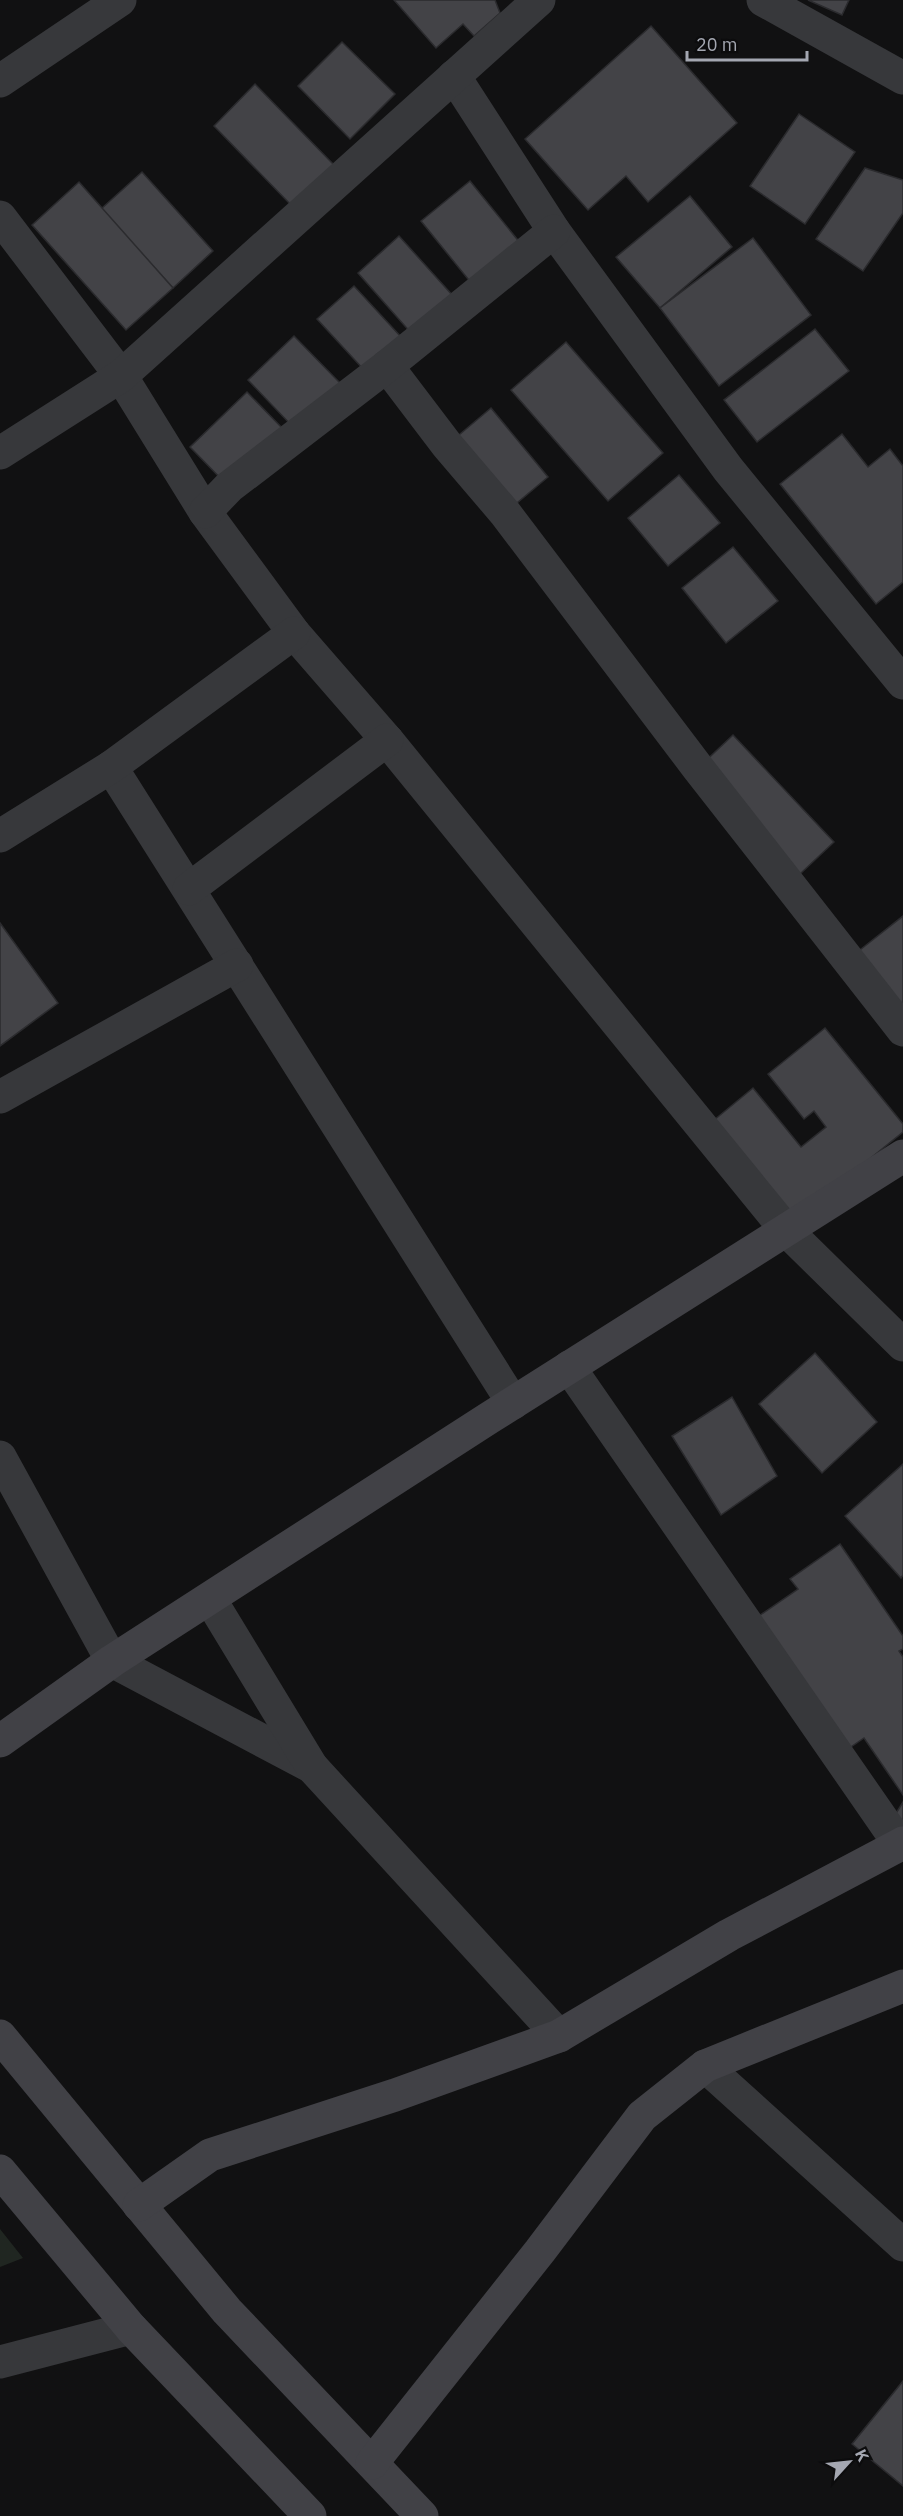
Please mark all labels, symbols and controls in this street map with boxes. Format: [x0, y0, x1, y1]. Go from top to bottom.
scale bar [687, 24, 807, 62]
text: 20 m [696, 33, 738, 56]
north arrow [819, 2432, 879, 2492]
text: K [851, 2446, 874, 2465]

